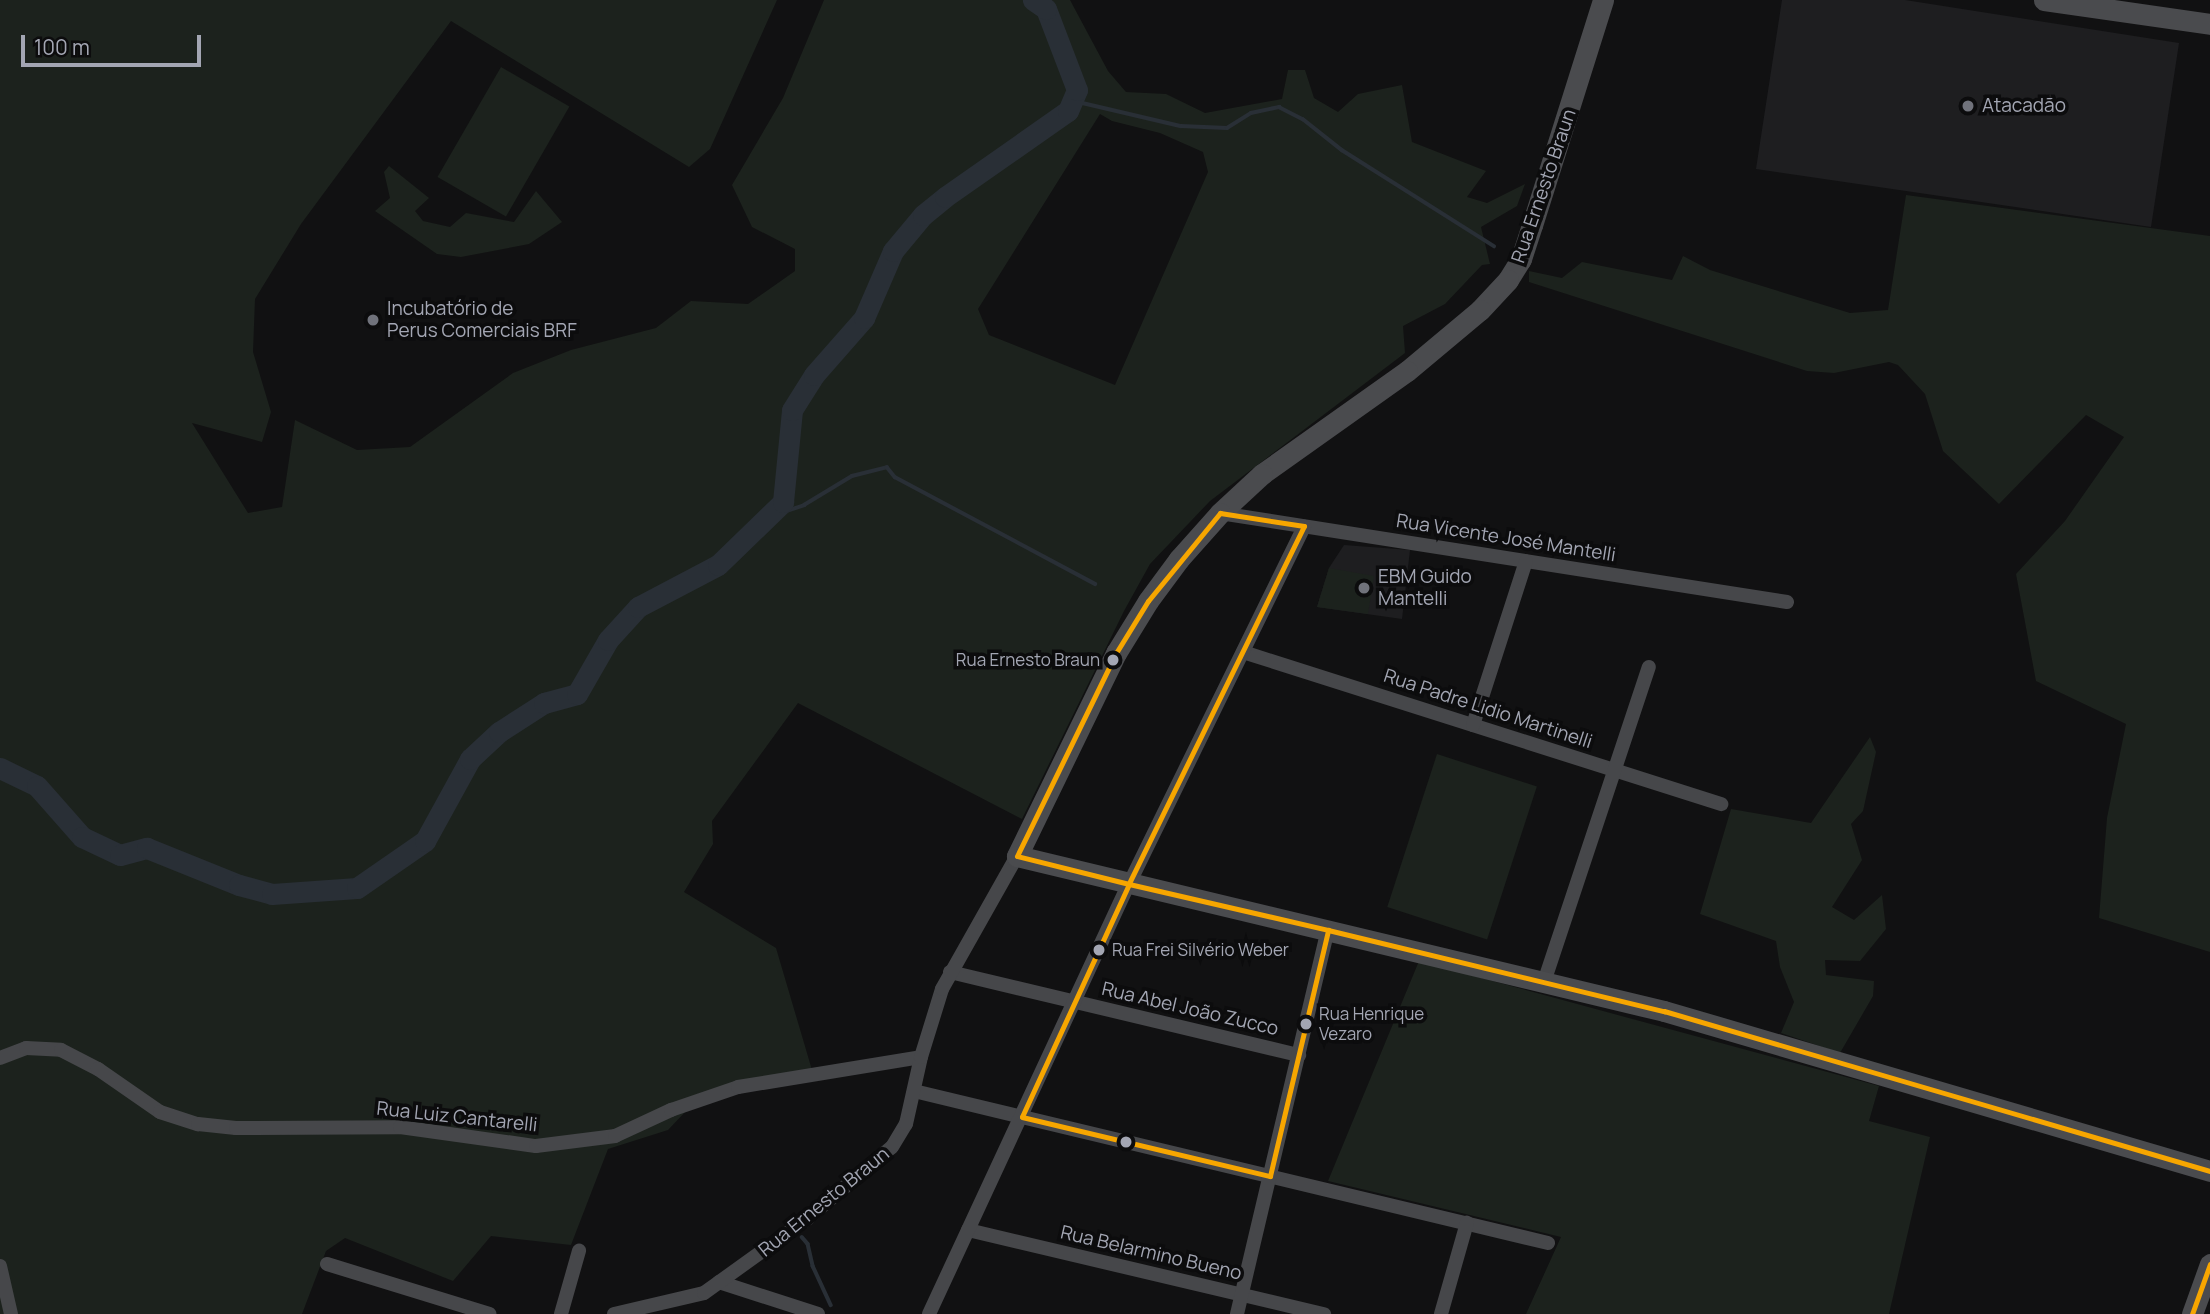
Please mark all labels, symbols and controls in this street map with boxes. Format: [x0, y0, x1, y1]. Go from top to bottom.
scale bar [24, 21, 205, 65]
text: 100 m [34, 33, 90, 61]
place label: Atacadão [1982, 95, 2066, 117]
marker: Atacadão [1960, 98, 1976, 114]
street label: Rua Ernesto Braun [1507, 106, 1581, 266]
place label: Incubatório de Perus Comerciais BRF [387, 298, 577, 342]
marker: Incubatório de Perus Comerciais BRF [365, 312, 381, 328]
street label: Rua Vicente José Mantelli [1395, 509, 1617, 567]
place label: EBM Guido Mantelli [1378, 566, 1472, 610]
marker: EBM Guido Mantelli [1356, 580, 1372, 596]
place label: Rua Ernesto Braun [956, 650, 1100, 670]
marker: Rua Ernesto Braun [1106, 653, 1120, 667]
street label: Rua Padre Lidio Martinelli [1381, 664, 1595, 754]
place label: Rua Frei Silvério Weber [1112, 940, 1289, 960]
marker: Rua Frei Silvério Weber [1092, 943, 1106, 957]
street label: Rua Abel João Zucco [1099, 978, 1281, 1040]
place label: Rua Henrique Vezaro [1319, 1004, 1424, 1044]
marker: Rua Henrique Vezaro [1299, 1017, 1313, 1031]
street label: Rua Luiz Cantarelli [375, 1097, 539, 1137]
unlabelled marker [1119, 1135, 1133, 1149]
street label: Rua Ernesto Braun [754, 1142, 894, 1262]
street label: Rua Belarmino Bueno [1058, 1221, 1244, 1285]

